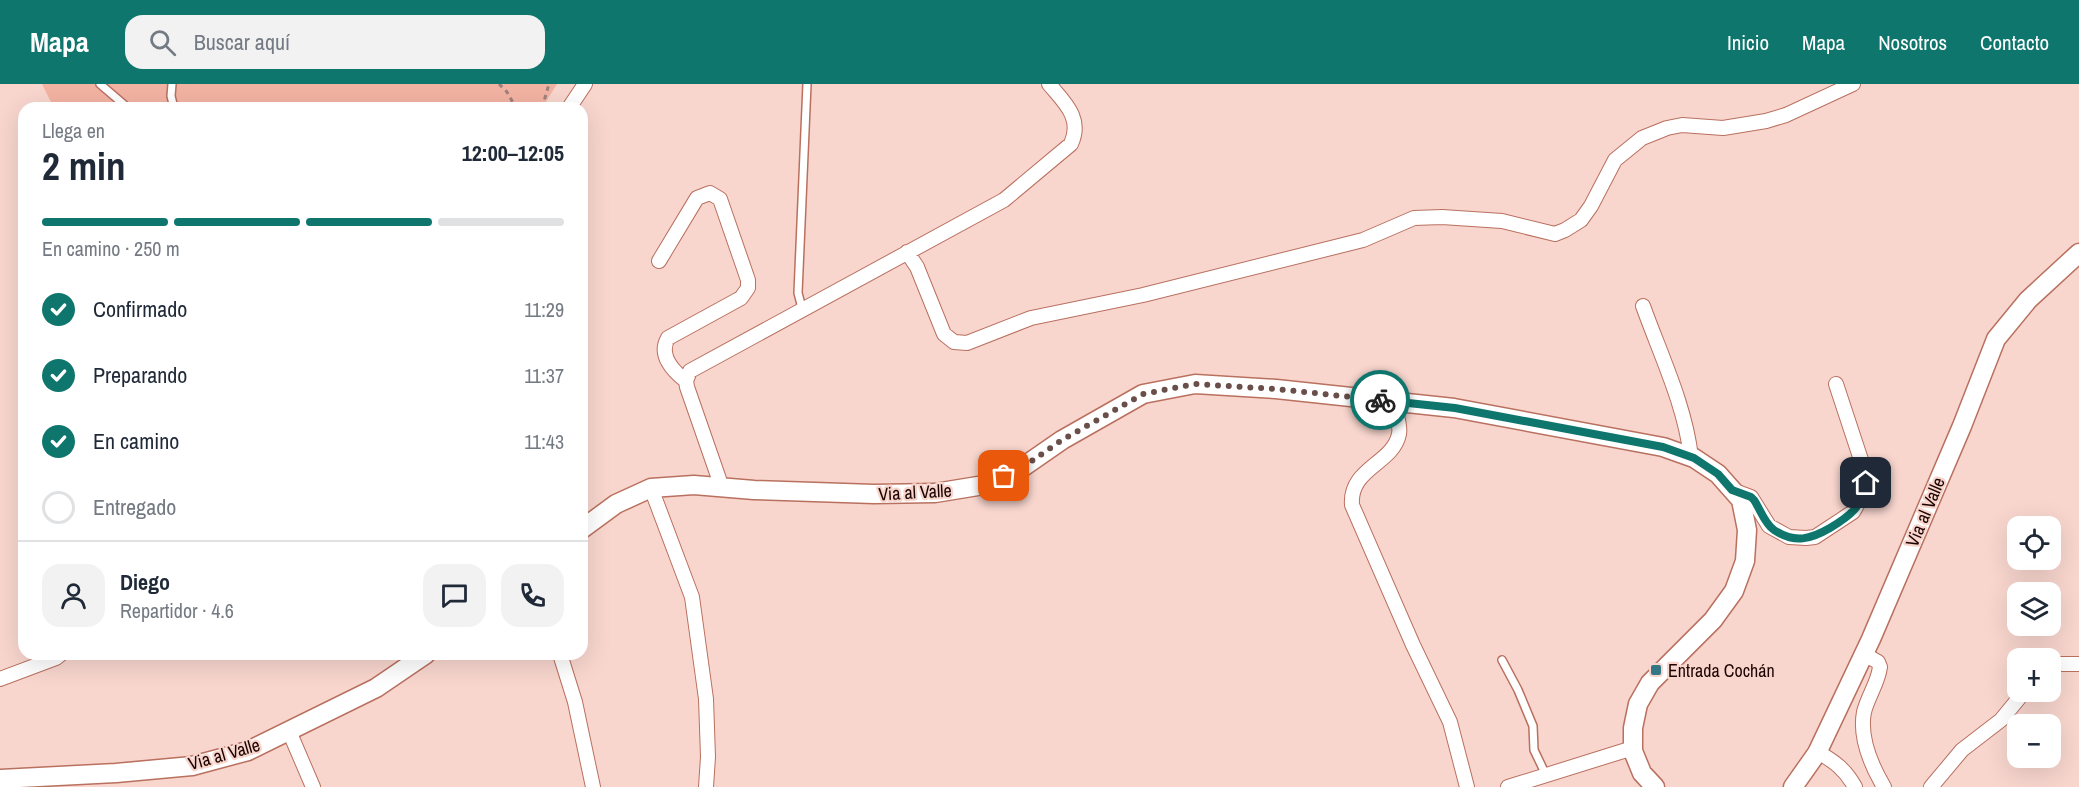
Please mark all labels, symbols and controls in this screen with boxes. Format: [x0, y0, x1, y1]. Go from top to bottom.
search box [125, 15, 545, 69]
text: Mapa [30, 23, 89, 61]
icon: search [146, 26, 179, 59]
text: Buscar aquí [194, 27, 290, 57]
text: Inicio [1727, 28, 1769, 57]
text: Mapa [1802, 28, 1845, 57]
text: Nosotros [1878, 28, 1947, 57]
text: Contacto [1980, 28, 2049, 57]
text: Llega en [42, 117, 105, 144]
text: 12:00–12:05 [462, 138, 564, 168]
text: 2 min [42, 140, 126, 192]
text: En camino · 250 m [42, 235, 180, 262]
icon: check [42, 293, 75, 326]
text: Confirmado [93, 294, 187, 324]
text: 11:29 [524, 296, 564, 323]
icon: check [42, 359, 75, 392]
text: Preparando [93, 360, 187, 390]
text: 11:37 [524, 362, 564, 389]
courier [1350, 370, 1410, 430]
icon: bike [1364, 384, 1397, 417]
icon: check [42, 425, 75, 458]
text: En camino [93, 426, 179, 456]
text: 11:43 [524, 428, 564, 455]
pin [978, 450, 1029, 501]
pin [1840, 457, 1891, 508]
icon: bag [987, 459, 1020, 492]
icon: home [1849, 466, 1882, 499]
street label: Via al Valle [1899, 473, 1951, 551]
street label: Via al Valle [878, 478, 952, 506]
text: Entregado [93, 492, 176, 522]
map controls [2007, 516, 2061, 768]
button: locate [2007, 516, 2061, 570]
button: person [42, 564, 105, 627]
button: chat [423, 564, 486, 627]
button: phone [501, 564, 564, 627]
text: Diego [120, 567, 170, 597]
button: layers [2007, 582, 2061, 636]
text: Repartidor · 4.6 [120, 597, 234, 624]
button: + [2007, 648, 2061, 702]
place label: Entrada Cochán [1668, 658, 1775, 683]
marker: Entrada Cochán [1649, 663, 1663, 677]
button: − [2007, 714, 2061, 768]
street label: Via al Valle [185, 732, 263, 776]

